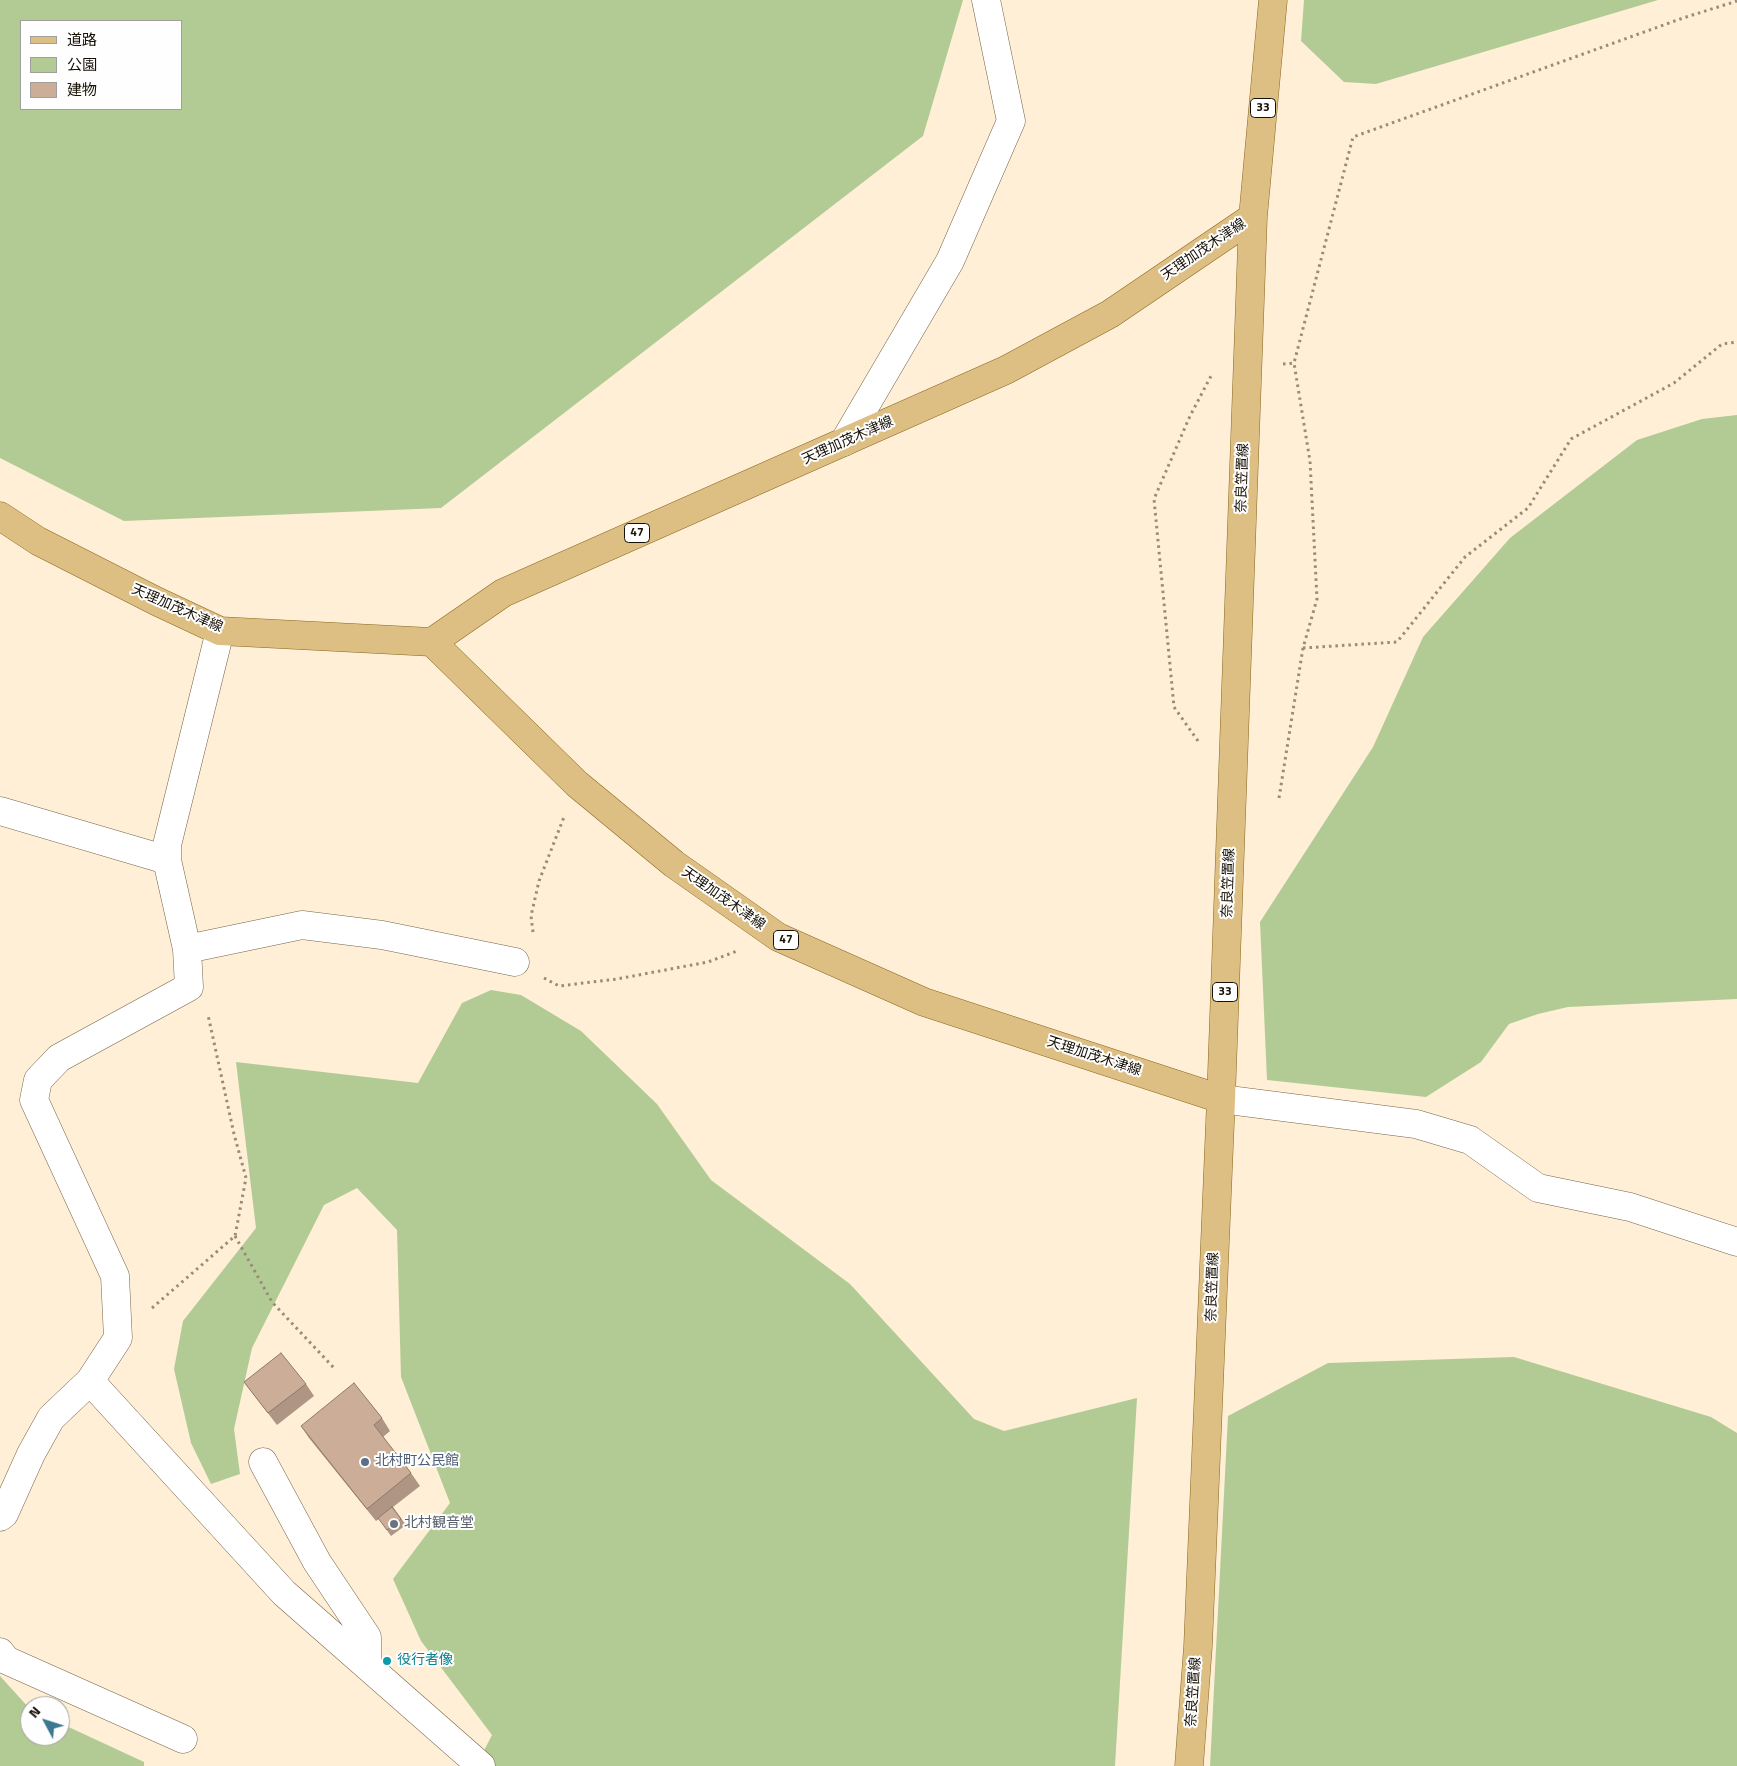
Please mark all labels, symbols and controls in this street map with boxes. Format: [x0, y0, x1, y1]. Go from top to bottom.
legend [20, 20, 182, 110]
text: 道路 [67, 28, 97, 51]
text: 公園 [67, 53, 97, 76]
text: 建物 [67, 78, 97, 101]
road number: 33 [1250, 99, 1276, 118]
street label: 天理加茂木津線 [1159, 216, 1249, 284]
street label: 天理加茂木津線 [800, 413, 896, 469]
street label: 奈良笠置線 [1233, 443, 1253, 513]
road number: 47 [624, 524, 650, 542]
street label: 天理加茂木津線 [129, 581, 225, 637]
street label: 奈良笠置線 [1219, 848, 1239, 918]
street label: 天理加茂木津線 [678, 864, 768, 934]
road number: 47 [774, 930, 798, 950]
road number: 33 [1212, 982, 1238, 1002]
street label: 天理加茂木津線 [1045, 1034, 1143, 1080]
street label: 奈良笠置線 [1203, 1252, 1223, 1322]
place label: 北村町公民館 [375, 1454, 459, 1470]
marker: 北村町公民館 [359, 1456, 371, 1468]
place label: 北村観音堂 [404, 1516, 474, 1532]
marker: 北村観音堂 [388, 1518, 400, 1530]
place label: 役行者像 [397, 1653, 453, 1669]
marker: 役行者像 [381, 1655, 393, 1667]
street label: 奈良笠置線 [1183, 1656, 1205, 1728]
north arrow [20, 1696, 70, 1746]
text: N [23, 1701, 45, 1722]

